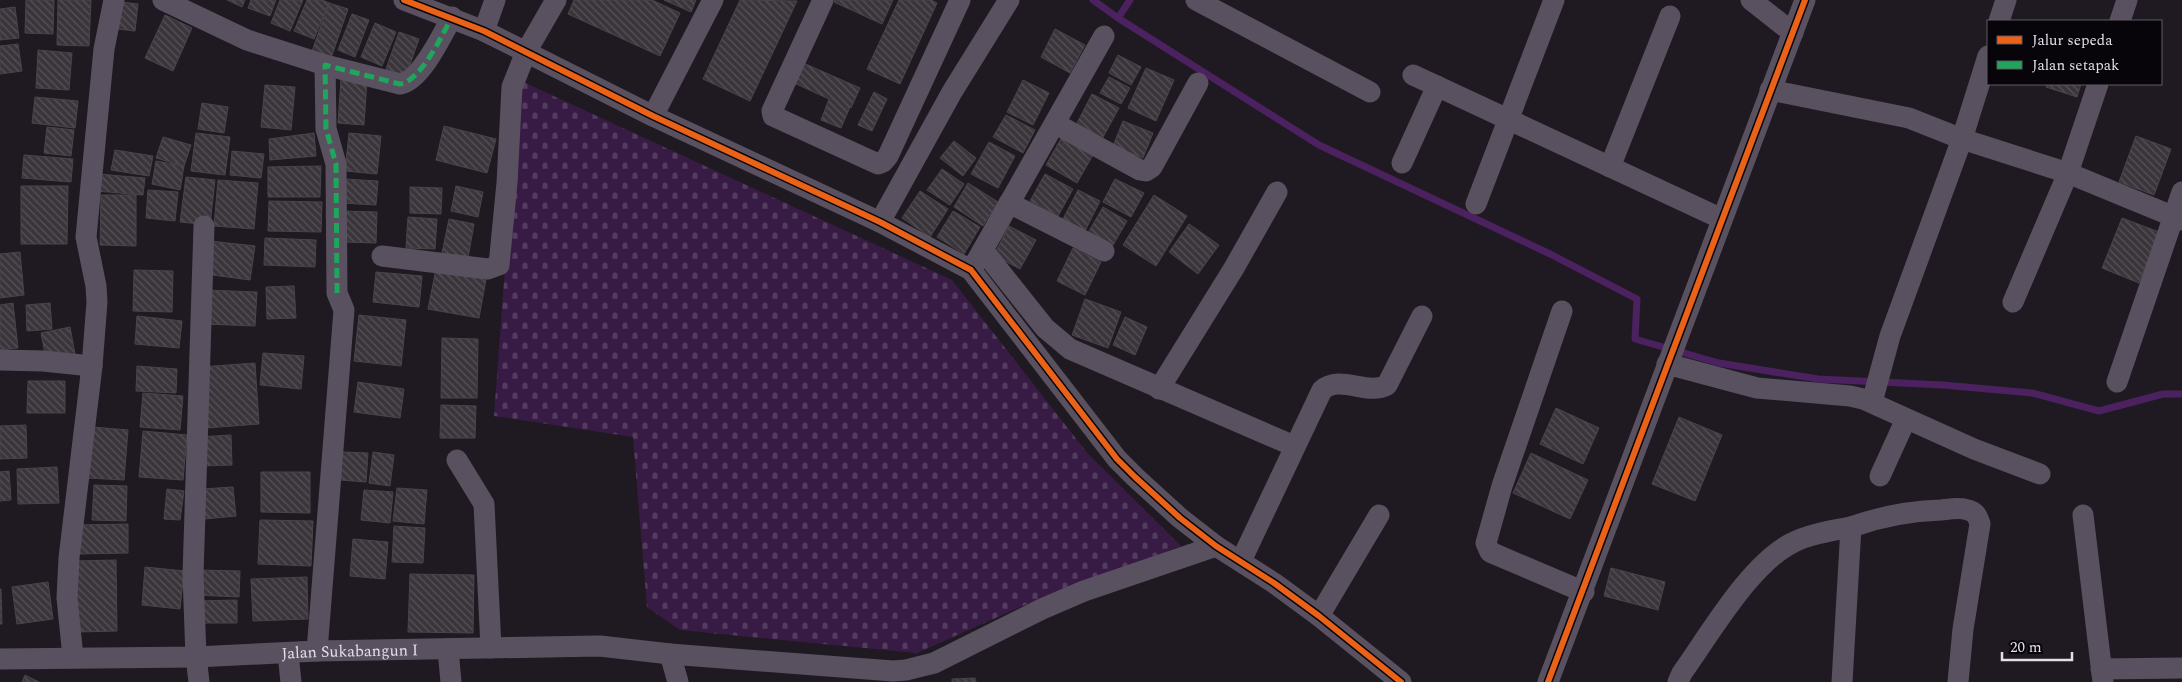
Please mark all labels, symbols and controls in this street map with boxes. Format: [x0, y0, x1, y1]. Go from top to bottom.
legend [1987, 20, 2162, 85]
text: Jalur sepeda [2032, 29, 2113, 52]
text: Jalan setapak [2032, 54, 2119, 77]
scale bar [2002, 630, 2072, 662]
text: 20 m [2010, 636, 2042, 659]
street label: Jalan Sukabangun I [281, 638, 418, 666]

